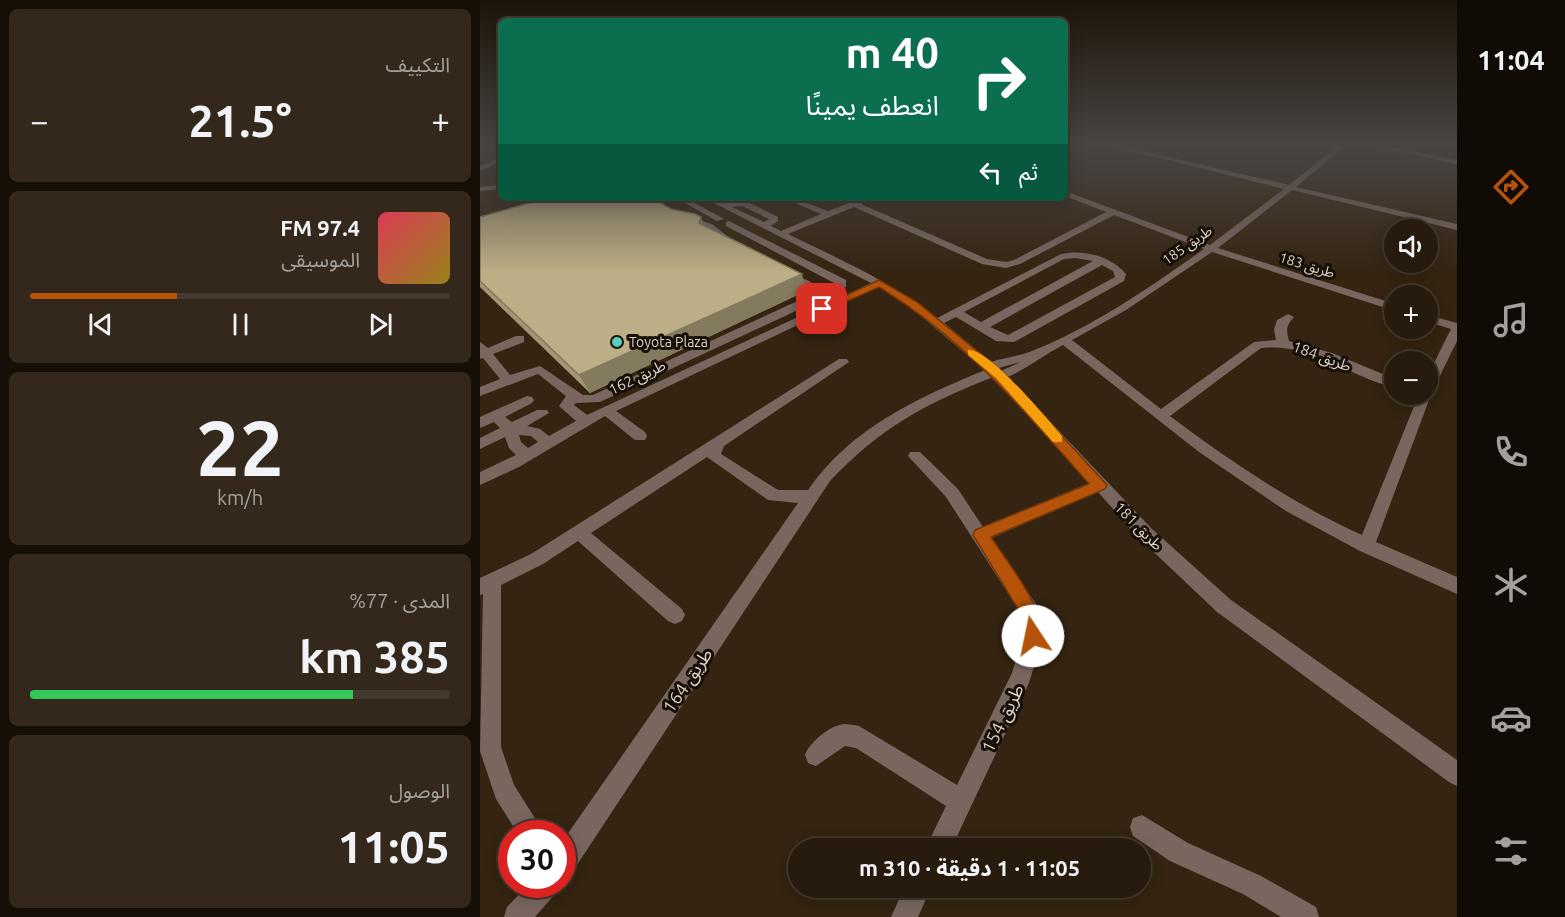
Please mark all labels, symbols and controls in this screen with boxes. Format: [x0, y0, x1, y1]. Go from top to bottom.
text: 40 m [845, 29, 939, 76]
icon: right [960, 42, 1038, 120]
text: 11:04 [1477, 45, 1545, 75]
text: التكييف [386, 53, 450, 76]
text: انعطف يمينًا [805, 90, 939, 120]
text: 21.5° [188, 95, 292, 146]
text: − [30, 102, 49, 139]
text: + [431, 102, 450, 139]
icon: left [974, 156, 1007, 189]
text: ثم [1019, 159, 1038, 184]
icon: directions [1490, 166, 1532, 208]
text: 97.4 FM [280, 215, 360, 240]
map controls [1384, 219, 1438, 405]
button: sound [1384, 219, 1438, 273]
street label: طريق 185 [1159, 222, 1216, 270]
text: الموسيقى [281, 248, 360, 271]
street label: طريق 183 [1277, 249, 1337, 283]
pin [796, 283, 847, 334]
button: + [1384, 285, 1438, 339]
icon: arrive [805, 292, 838, 325]
icon: music [1490, 299, 1532, 341]
icon: previous [84, 308, 117, 341]
icon: pause [224, 308, 257, 341]
icon: next [364, 308, 397, 341]
place label: Toyota Plaza [629, 334, 708, 350]
marker: Toyota Plaza [610, 335, 624, 349]
street label: طريق 184 [1290, 338, 1354, 376]
button: − [1384, 351, 1438, 405]
street label: طريق 162 [606, 356, 669, 400]
text: 22 [196, 403, 284, 491]
icon: phone [1490, 431, 1532, 473]
text: km/h [217, 486, 263, 509]
street label: طريق 181 [1110, 498, 1167, 555]
icon: climate [1490, 564, 1532, 606]
text: المدى · 77% [349, 589, 450, 612]
position arrow [1001, 604, 1065, 668]
text: 385 km [299, 631, 450, 682]
street label: طريق 164 [658, 644, 717, 717]
street label: طريق 154 [977, 681, 1029, 756]
icon: car [1490, 697, 1532, 739]
text: الوصول [389, 779, 450, 802]
speed limit sign: 30 [498, 820, 576, 898]
text: 11:05 [337, 821, 450, 872]
icon: filters [1490, 830, 1532, 872]
text: 11:05 · 1 دقيقة · 310 m [859, 855, 1080, 880]

